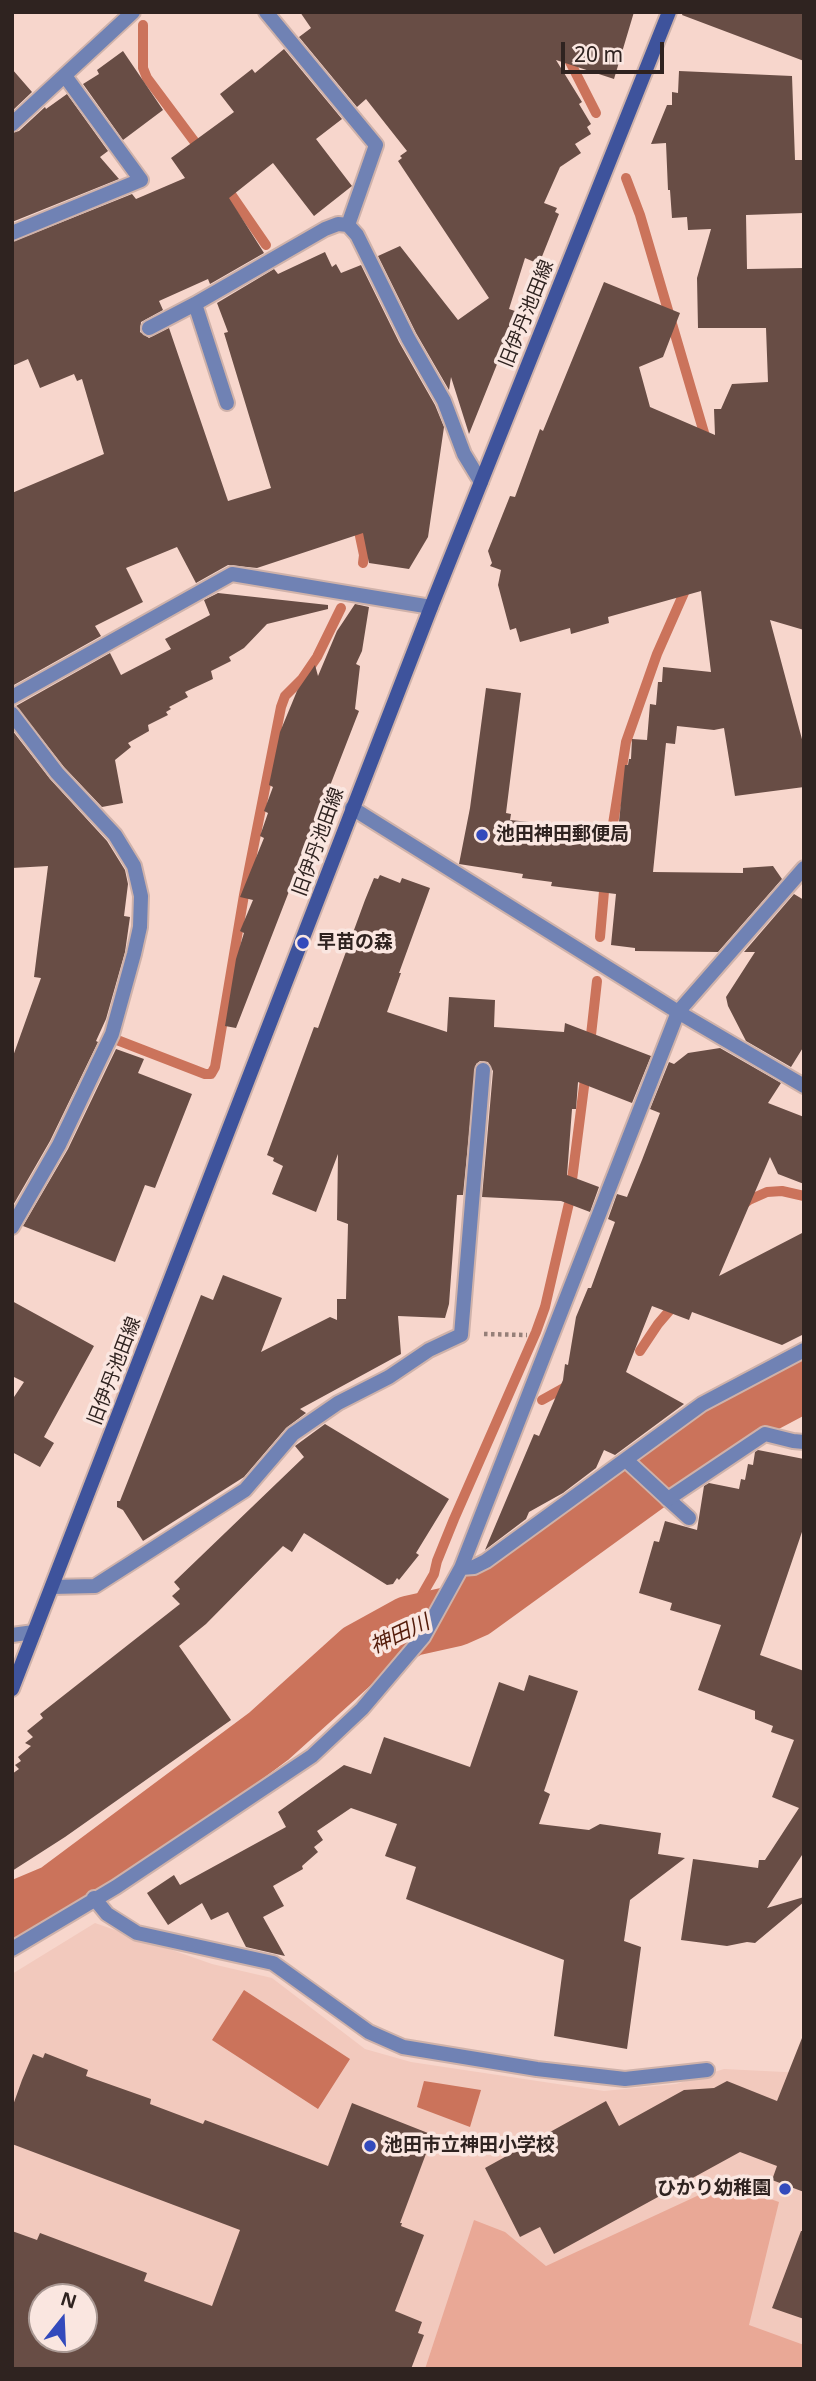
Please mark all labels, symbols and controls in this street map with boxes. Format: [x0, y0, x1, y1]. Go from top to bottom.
scale bar [564, 28, 667, 72]
text: 20 m [574, 40, 623, 68]
street label: 旧伊丹池田線 [495, 257, 559, 371]
street label: 旧伊丹池田線 [289, 785, 349, 899]
place label: 池田神田郵便局 [496, 824, 629, 846]
marker: 池田神田郵便局 [474, 827, 490, 843]
place label: 早苗の森 [317, 932, 393, 954]
marker: 早苗の森 [295, 935, 311, 951]
street label: 旧伊丹池田線 [84, 1314, 146, 1428]
water label: 神田川 [366, 1610, 434, 1660]
place label: 池田市立神田小学校 [384, 2135, 555, 2157]
marker: 池田市立神田小学校 [362, 2138, 378, 2154]
place label: ひかり幼稚園 [657, 2178, 771, 2200]
marker: ひかり幼稚園 [777, 2181, 793, 2197]
north arrow [28, 2283, 98, 2353]
text: N [57, 2285, 80, 2315]

